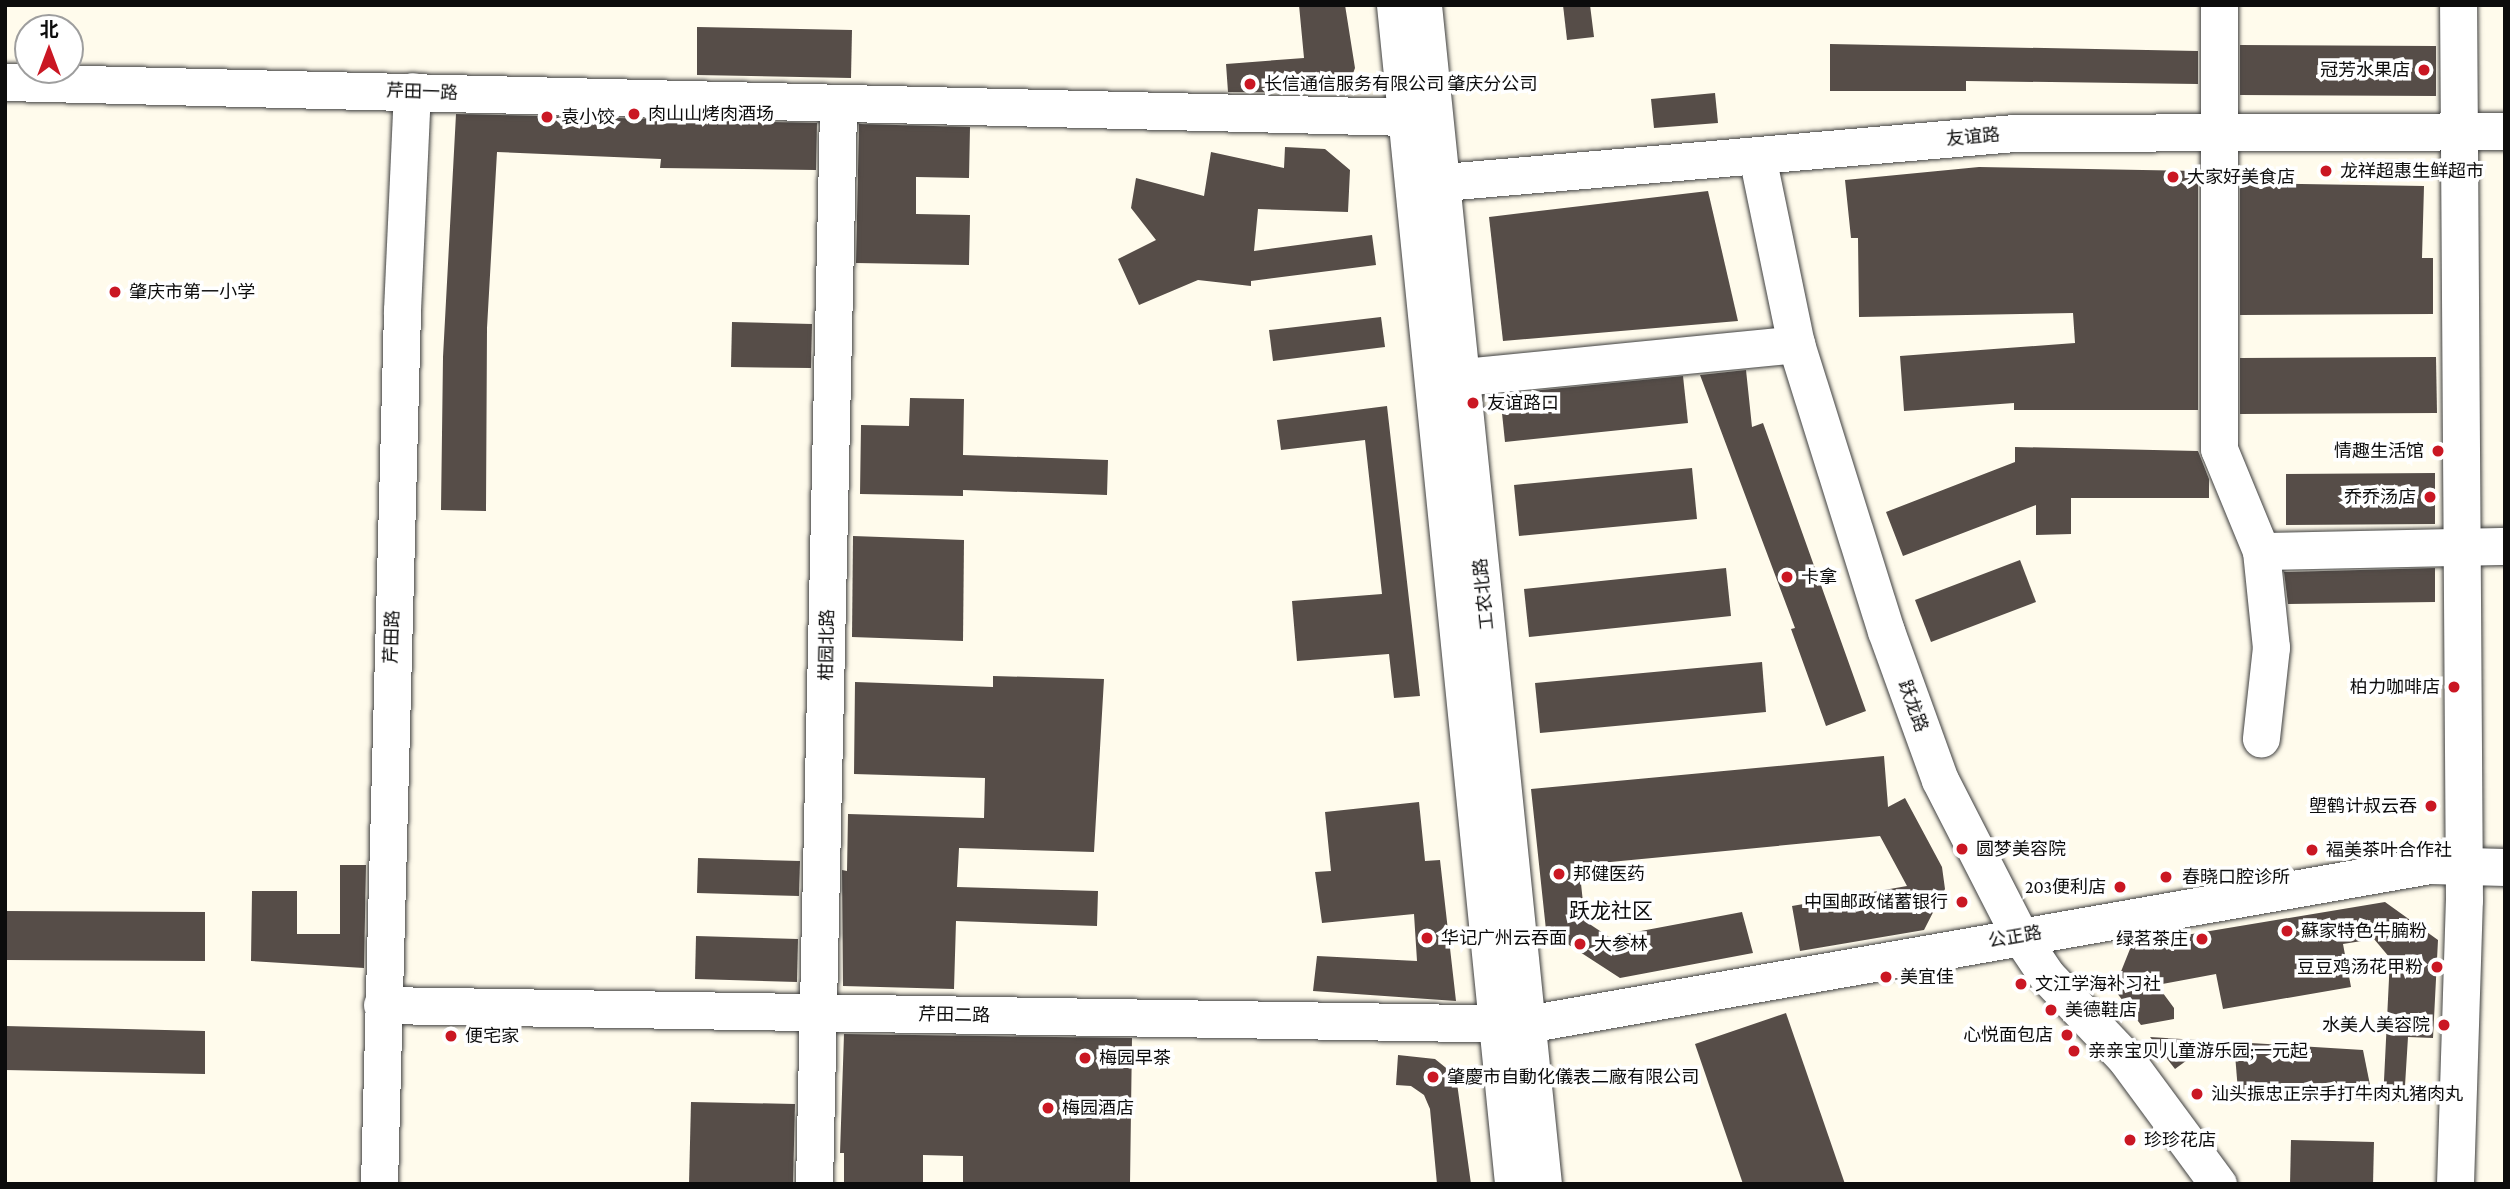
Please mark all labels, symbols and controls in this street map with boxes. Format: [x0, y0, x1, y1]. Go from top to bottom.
north arrow [14, 14, 84, 84]
text: 北 [39, 19, 59, 40]
place label: 冠芳水果店 [2320, 59, 2410, 81]
marker: 冠芳水果店 [2416, 62, 2432, 78]
place label: 长信通信服务有限公司 肇庆分公司 [1264, 73, 1537, 95]
marker: 长信通信服务有限公司 肇庆分公司 [1242, 76, 1258, 92]
street label: 芹田一路 [386, 80, 458, 104]
place label: 肉山山烤肉酒场 [648, 103, 774, 125]
place label: 袁小饺 [561, 106, 615, 128]
marker: 肉山山烤肉酒场 [626, 106, 642, 122]
marker: 袁小饺 [539, 109, 555, 125]
street label: 友谊路 [1945, 124, 2001, 150]
place label: 龙祥超惠生鲜超市 [2340, 160, 2484, 182]
marker: 龙祥超惠生鲜超市 [2318, 163, 2334, 179]
place label: 大家好美食店 [2187, 166, 2295, 188]
marker: 大家好美食店 [2165, 169, 2181, 185]
place label: 肇庆市第一小学 [129, 281, 255, 303]
marker: 肇庆市第一小学 [107, 284, 123, 300]
place label: 友谊路口 [1487, 392, 1559, 414]
marker: 友谊路口 [1465, 395, 1481, 411]
place label: 情趣生活馆 [2334, 440, 2424, 462]
marker: 情趣生活馆 [2430, 443, 2446, 459]
place label: 乔乔汤店 [2344, 486, 2416, 508]
marker: 乔乔汤店 [2422, 489, 2438, 505]
street label: 工农北路 [1469, 557, 1499, 631]
place label: 卡拿 [1801, 566, 1837, 588]
marker: 卡拿 [1779, 569, 1795, 585]
street label: 柑园北路 [816, 609, 838, 681]
street label: 芹田路 [380, 610, 404, 664]
place label: 柏力咖啡店 [2350, 676, 2440, 698]
street label: 跃龙路 [1894, 677, 1932, 735]
marker: 柏力咖啡店 [2446, 679, 2462, 695]
place label: 塱鹤计叔云吞 [2309, 795, 2417, 817]
marker: 塱鹤计叔云吞 [2423, 798, 2439, 814]
place label: 圆梦美容院 [1976, 838, 2066, 860]
place label: 褔美茶叶合作社 [2326, 839, 2452, 861]
marker: 圆梦美容院 [1954, 841, 1970, 857]
marker: 褔美茶叶合作社 [2304, 842, 2320, 858]
place label: 邦健医药 [1573, 863, 1645, 885]
marker: 邦健医药 [1551, 866, 1567, 882]
place label: 春晓口腔诊所 [2182, 866, 2290, 888]
marker: 春晓口腔诊所 [2156, 867, 2176, 887]
place label: 203便利店 [2025, 876, 2106, 898]
marker: 203便利店 [2112, 879, 2128, 895]
place label: 中国邮政储蓄银行 [1804, 891, 1948, 913]
marker: 中国邮政储蓄银行 [1954, 894, 1970, 910]
district label: 跃龙社区 [1569, 898, 1653, 924]
place label: 蘇家特色牛腩粉 [2301, 920, 2427, 942]
street label: 公正路 [1987, 922, 2043, 952]
marker: 蘇家特色牛腩粉 [2279, 923, 2295, 939]
place label: 华记广州云吞面 [1441, 927, 1567, 949]
place label: 绿茗茶庄 [2116, 928, 2188, 950]
marker: 华记广州云吞面 [1419, 930, 1435, 946]
marker: 绿茗茶庄 [2194, 931, 2210, 947]
place label: 大参林 [1594, 933, 1648, 955]
marker: 大参林 [1572, 936, 1588, 952]
place label: 豆豆鸡汤花甲粉 [2297, 956, 2423, 978]
marker: 豆豆鸡汤花甲粉 [2429, 959, 2445, 975]
place label: 美宜佳 [1900, 966, 1954, 988]
marker: 美宜佳 [1878, 969, 1894, 985]
place label: 文江学海补习社 [2035, 973, 2161, 995]
marker: 文江学海补习社 [2013, 976, 2029, 992]
place label: 美德鞋店 [2065, 999, 2137, 1021]
marker: 美德鞋店 [2043, 1002, 2059, 1018]
street label: 芹田二路 [918, 1004, 990, 1026]
place label: 水美人美容院 [2322, 1014, 2430, 1036]
marker: 水美人美容院 [2436, 1017, 2452, 1033]
place label: 心悦面包店 [1963, 1024, 2053, 1046]
place label: 便宅家 [465, 1025, 519, 1047]
marker: 心悦面包店 [2059, 1027, 2075, 1043]
marker: 便宅家 [443, 1028, 459, 1044]
place label: 亲亲宝贝儿童游乐园;一元起 [2088, 1040, 2308, 1062]
marker: 亲亲宝贝儿童游乐园;一元起 [2066, 1043, 2082, 1059]
place label: 梅园早茶 [1099, 1047, 1171, 1069]
marker: 梅园早茶 [1077, 1050, 1093, 1066]
place label: 肇慶市自動化儀表二廠有限公司 [1447, 1066, 1699, 1088]
marker: 肇慶市自動化儀表二廠有限公司 [1425, 1069, 1441, 1085]
place label: 汕头振忠正宗手打牛肉丸猪肉丸 [2211, 1083, 2463, 1105]
marker: 汕头振忠正宗手打牛肉丸猪肉丸 [2189, 1086, 2205, 1102]
place label: 梅园酒店 [1062, 1097, 1134, 1119]
marker: 梅园酒店 [1040, 1100, 1056, 1116]
place label: 珍珍花店 [2144, 1129, 2216, 1151]
marker: 珍珍花店 [2122, 1132, 2138, 1148]

